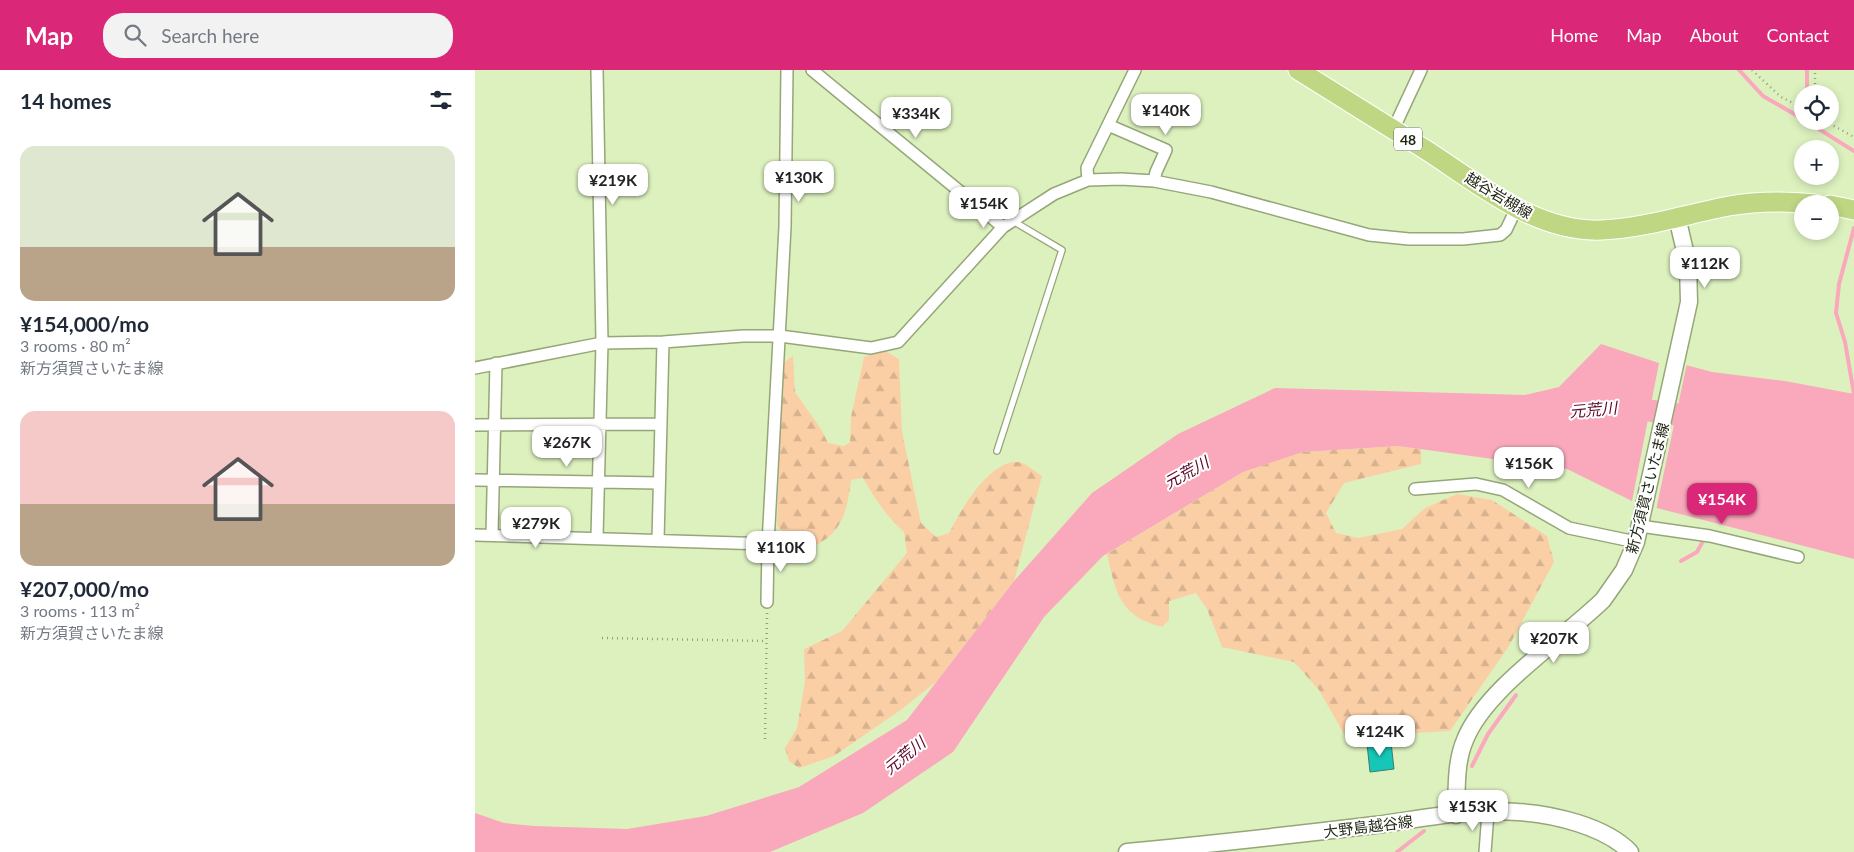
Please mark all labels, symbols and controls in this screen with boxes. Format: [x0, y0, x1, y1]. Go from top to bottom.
search box [103, 13, 453, 58]
text: Map [25, 21, 73, 50]
icon: search [121, 21, 149, 49]
text: Search here [161, 24, 259, 47]
text: Home [1550, 24, 1598, 46]
text: Map [1626, 24, 1662, 46]
text: About [1690, 24, 1739, 46]
text: Contact [1767, 24, 1829, 46]
map controls [1794, 85, 1839, 240]
button: locate [1794, 85, 1839, 130]
icon: filters [427, 86, 455, 114]
text: 14 homes [20, 88, 111, 113]
pin: ¥140K [1131, 93, 1201, 136]
pin: ¥334K [881, 97, 951, 139]
text: ¥140K [1142, 100, 1190, 119]
text: ¥334K [892, 103, 940, 122]
road number: 48 [1394, 128, 1422, 150]
button: + [1794, 140, 1839, 185]
pin: ¥130K [764, 160, 834, 203]
pin: ¥219K [578, 164, 648, 206]
text: ¥130K [775, 167, 823, 186]
street label: 越谷岩槻線 [1461, 167, 1536, 222]
text: ¥219K [589, 170, 637, 189]
icon: home [193, 179, 283, 269]
pin: ¥154K [949, 186, 1019, 229]
text: ¥154K [960, 193, 1008, 212]
button: − [1794, 195, 1839, 240]
pin: ¥112K [1670, 246, 1740, 289]
text: ¥112K [1681, 253, 1729, 272]
text: ¥154,000/mo [20, 311, 149, 336]
text: 3 rooms · 80 m² [20, 336, 131, 355]
text: 新方須賀さいたま線 [20, 358, 164, 377]
water label: 元荒川 [1568, 397, 1620, 421]
street label: 新方須賀さいたま線 [1622, 421, 1672, 555]
pin: ¥267K [532, 426, 602, 468]
text: ¥267K [543, 432, 591, 451]
icon: home [193, 444, 283, 534]
pin: ¥156K [1494, 446, 1564, 489]
water label: 元荒川 [1160, 451, 1213, 492]
text: ¥156K [1505, 453, 1553, 472]
pin: ¥154K [1687, 482, 1757, 525]
text: ¥154K [1698, 489, 1746, 508]
pin: ¥279K [501, 506, 571, 549]
text: ¥279K [512, 513, 560, 532]
pin: ¥110K [746, 530, 816, 573]
text: ¥110K [757, 537, 805, 556]
text: ¥207,000/mo [20, 576, 149, 601]
text: 3 rooms · 113 m² [20, 601, 140, 620]
pin: ¥207K [1519, 622, 1589, 664]
text: 新方須賀さいたま線 [20, 623, 164, 642]
text: ¥207K [1530, 628, 1578, 647]
pin: ¥124K [1345, 714, 1415, 757]
text: ¥124K [1356, 721, 1404, 740]
water label: 元荒川 [879, 731, 930, 777]
pin: ¥153K [1438, 790, 1508, 832]
text: ¥153K [1449, 796, 1497, 815]
street label: 大野島越谷線 [1322, 812, 1414, 840]

